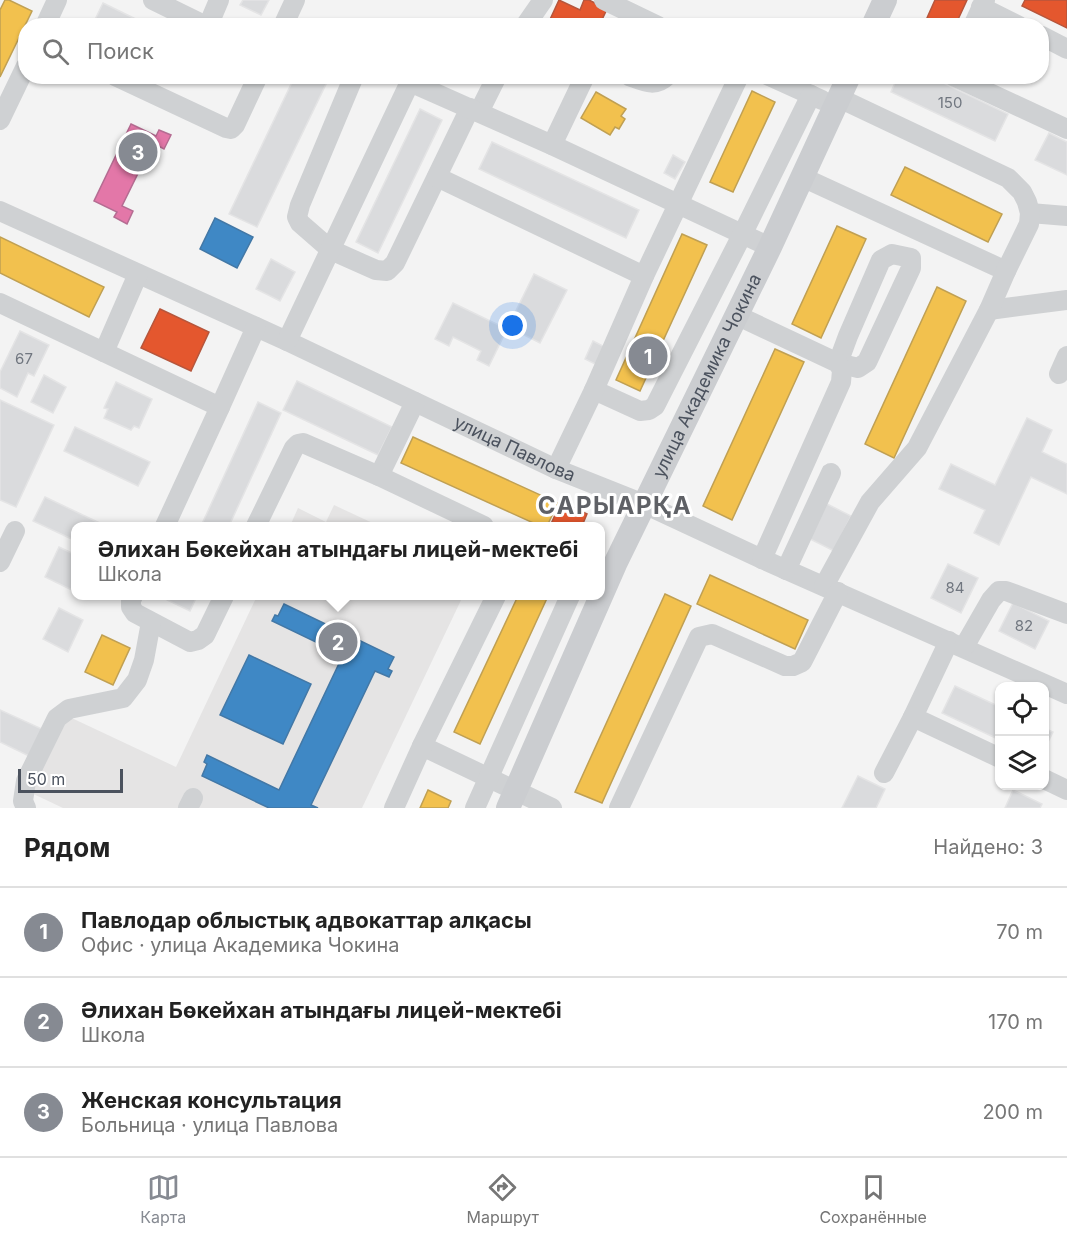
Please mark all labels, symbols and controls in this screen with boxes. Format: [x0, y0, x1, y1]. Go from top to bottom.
search box [18, 18, 1049, 84]
icon: search [39, 35, 72, 68]
text: Поиск [87, 38, 154, 64]
house number: 150 [938, 93, 962, 112]
pin: 3 [118, 130, 158, 174]
street label: улица Академика Чокина [648, 270, 765, 481]
your location [498, 311, 527, 340]
pin: 1 [628, 334, 668, 378]
house number: 67 [15, 349, 33, 368]
street label: улица Павлова [451, 411, 578, 486]
district label: САРЫАРҚА [538, 491, 692, 520]
popup [71, 522, 605, 600]
text: Әлихан Бөкейхан атындағы лицей-мектебі [98, 536, 578, 562]
text: Школа [98, 562, 162, 586]
house number: 84 [946, 578, 964, 597]
house number: 82 [1015, 616, 1033, 635]
pin: 2 [318, 620, 358, 664]
map controls [995, 682, 1049, 790]
button: locate [995, 682, 1049, 736]
button: layers [995, 736, 1049, 790]
scale bar [18, 766, 123, 794]
text: 50 m [27, 769, 65, 789]
text: Рядом [24, 832, 110, 863]
text: Найдено: 3 [933, 835, 1043, 859]
text: Павлодар облыстық адвокаттар алқасы [81, 907, 532, 933]
text: 1 [39, 920, 48, 944]
text: 70 m [996, 920, 1043, 944]
text: Офис · улица Академика Чокина [81, 933, 400, 957]
text: Әлихан Бөкейхан атындағы лицей-мектебі [81, 997, 562, 1023]
text: 2 [37, 1010, 50, 1034]
text: 170 m [988, 1010, 1043, 1034]
text: Школа [81, 1023, 145, 1047]
text: Женская консультация [81, 1087, 342, 1113]
text: 3 [37, 1100, 50, 1124]
text: 200 m [982, 1100, 1043, 1124]
text: Больница · улица Павлова [81, 1113, 338, 1137]
tab: Карта [140, 1171, 186, 1227]
tab: Маршрут [466, 1171, 539, 1227]
tab: Сохранённые [819, 1171, 927, 1227]

